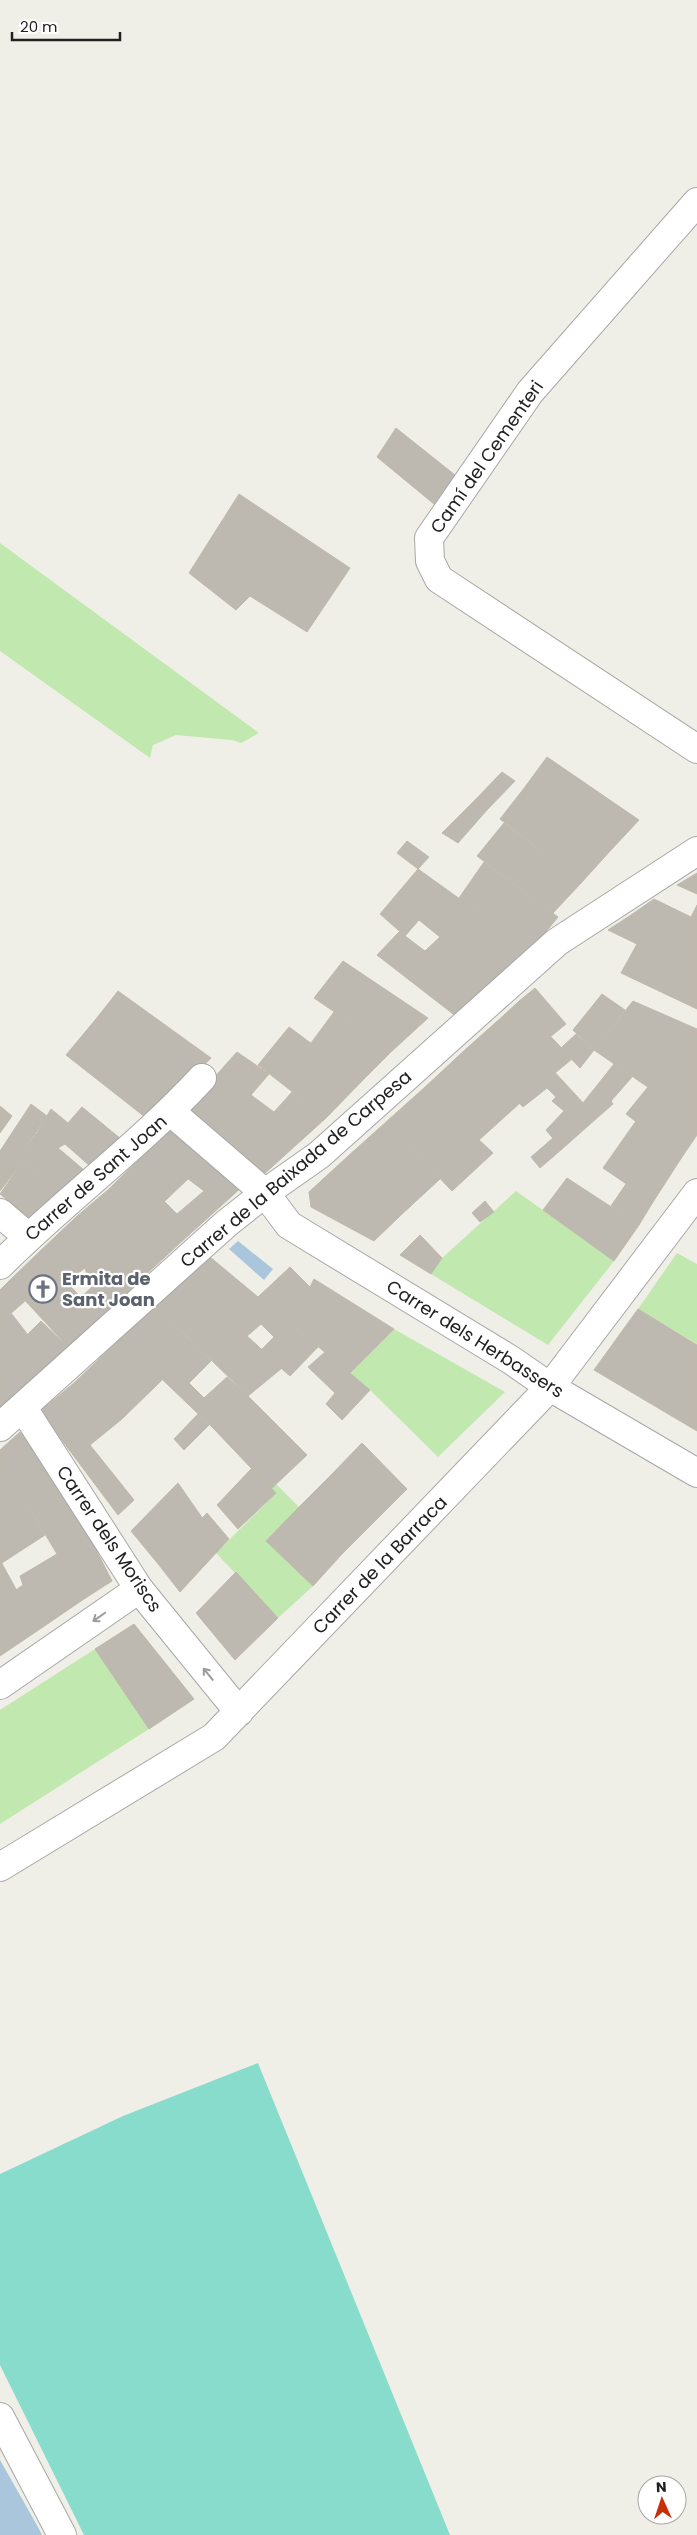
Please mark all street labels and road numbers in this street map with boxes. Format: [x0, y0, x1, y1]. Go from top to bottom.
street label: Camí del Cementeri [424, 375, 549, 538]
street label: Carrer de la Baixada de Carpesa [175, 1064, 417, 1273]
street label: Carrer de Sant Joan [19, 1109, 172, 1246]
street label: Carrer dels Herbassers [382, 1274, 569, 1403]
street label: Carrer dels Moriscs [51, 1460, 168, 1617]
street label: Carrer de la Barraca [307, 1490, 452, 1639]

